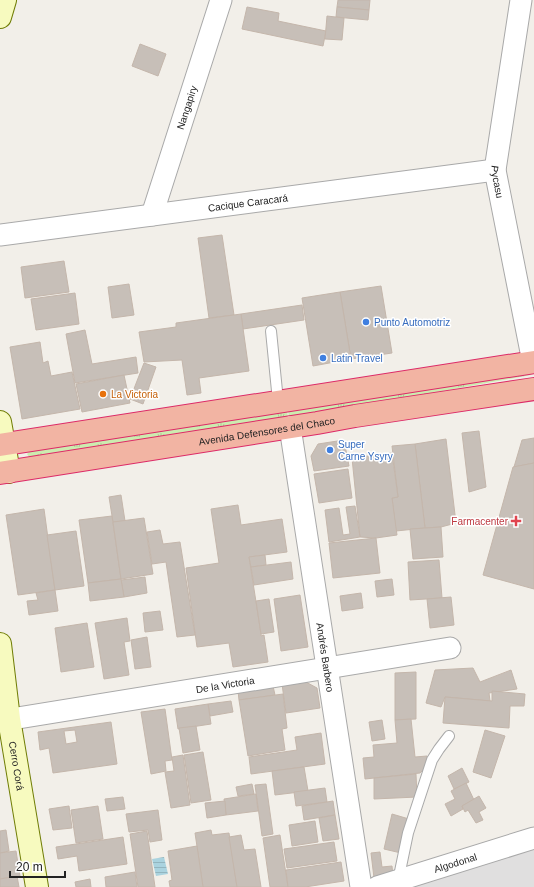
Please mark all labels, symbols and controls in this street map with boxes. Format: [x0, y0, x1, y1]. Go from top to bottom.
street label: Nangapiry [174, 84, 199, 131]
street label: Pycasu [489, 165, 506, 199]
street label: Cacique Caracará [207, 192, 289, 213]
marker: Punto Automotriz [361, 317, 371, 327]
place label: Punto Automotriz [374, 317, 450, 328]
marker: Latin Travel [318, 353, 328, 363]
place label: Latin Travel [331, 353, 383, 364]
marker: La Victoria [98, 389, 108, 399]
place label: La Victoria [111, 389, 159, 400]
street label: Avenida Defensores del Chaco [198, 414, 336, 447]
place label: Super Carne Ysyry [338, 439, 393, 462]
marker: Super Carne Ysyry [325, 445, 335, 455]
place label: Farmacenter [451, 516, 509, 527]
marker: Farmacenter [511, 516, 521, 526]
street label: Andrés Barbero [315, 622, 336, 693]
street label: De la Victoria [195, 674, 256, 695]
street label: Cerro Corá [7, 740, 26, 792]
street label: Algodonal [432, 851, 478, 874]
scale bar [10, 853, 65, 879]
text: 20 m [16, 860, 43, 874]

